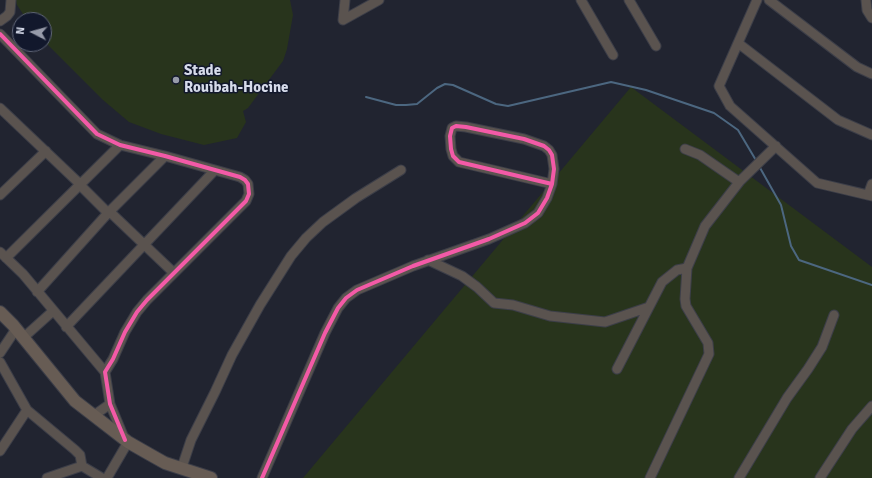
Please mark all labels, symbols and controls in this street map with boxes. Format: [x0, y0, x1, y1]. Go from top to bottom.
north arrow [12, 12, 52, 52]
text: N [14, 26, 27, 35]
place label: Stade Rouibah-Hocine [184, 62, 289, 97]
marker: Stade Rouibah-Hocine [171, 75, 181, 85]

